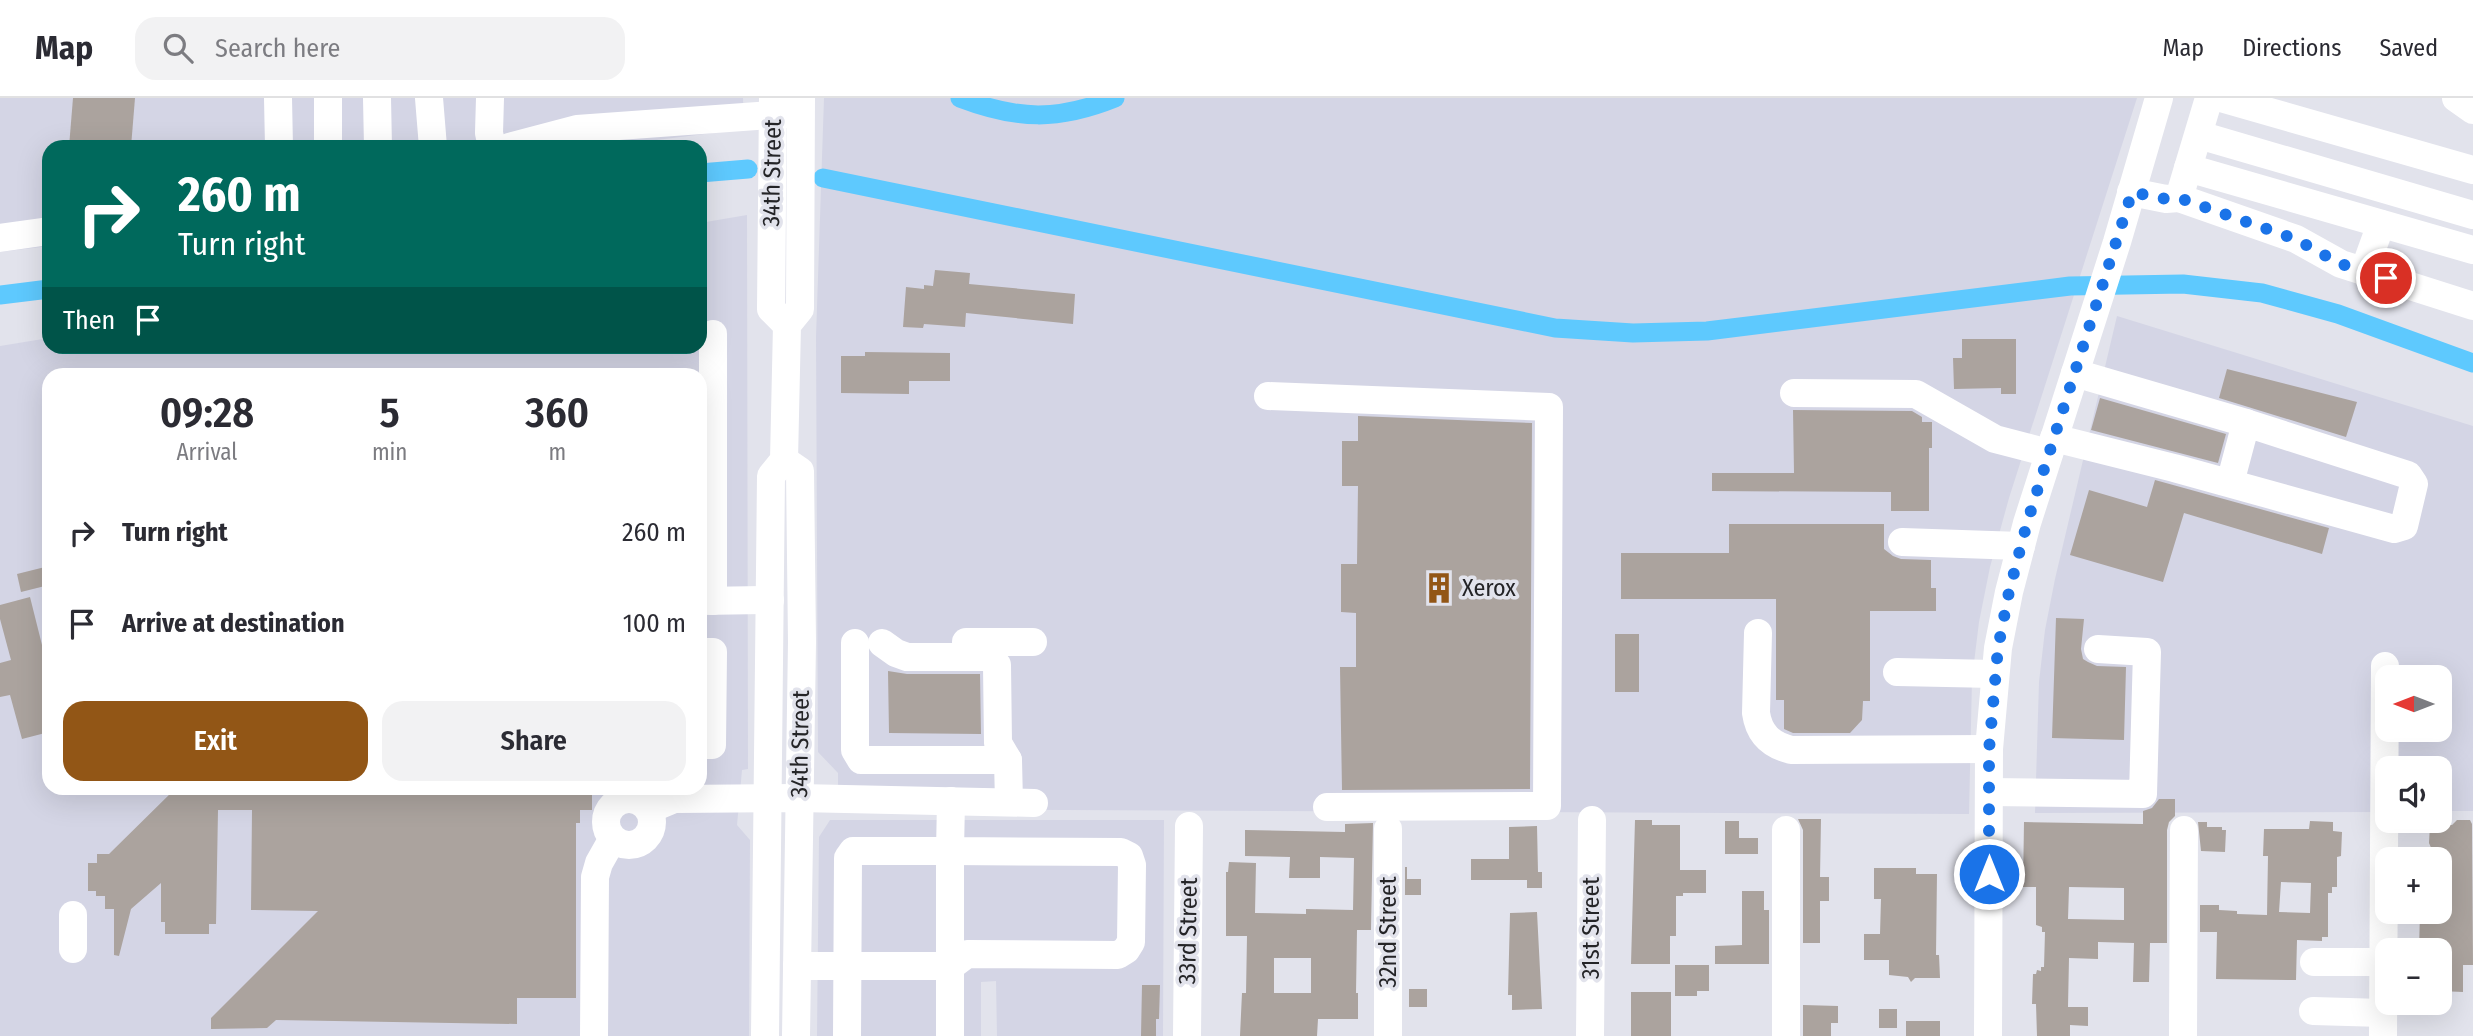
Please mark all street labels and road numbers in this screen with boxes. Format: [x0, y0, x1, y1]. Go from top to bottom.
street label: 34th Street [757, 119, 787, 227]
street label: 34th Street [785, 690, 815, 798]
street label: 32nd Street [1374, 876, 1402, 988]
street label: 33rd Street [1173, 877, 1203, 985]
street label: 31st Street [1577, 877, 1605, 979]

